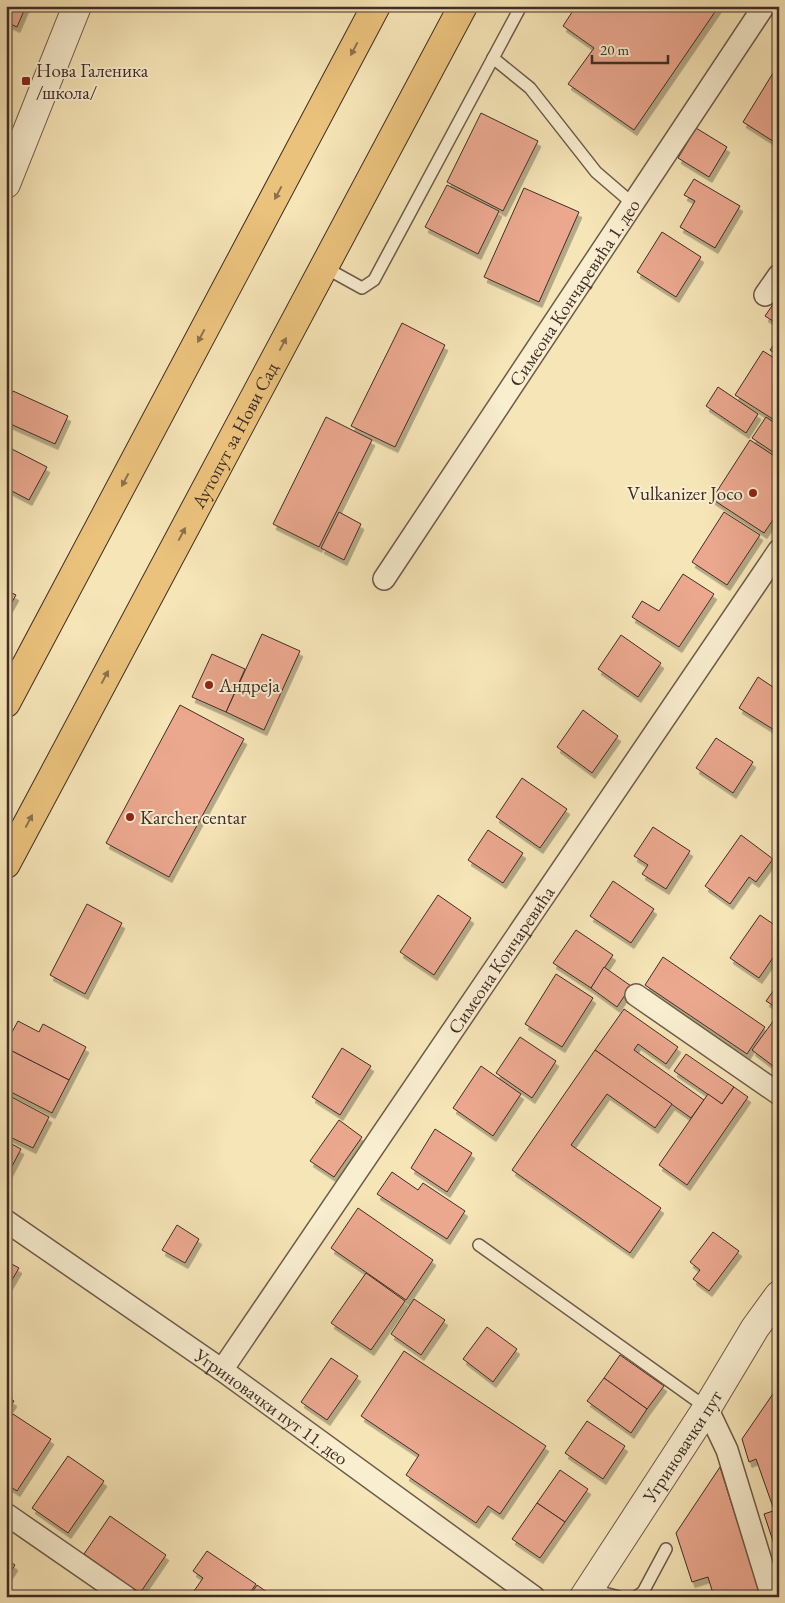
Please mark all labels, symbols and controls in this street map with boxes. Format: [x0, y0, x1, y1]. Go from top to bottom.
scale bar [592, 32, 669, 64]
text: 20 m [600, 40, 629, 59]
one-way arrow [350, 42, 358, 57]
place label: Нова Галеника /школа/ [36, 58, 149, 105]
marker: Нова Галеника /школа/ [20, 75, 32, 87]
one-way arrow [273, 186, 282, 200]
street label: Симеона Кончаревића 1. део [503, 194, 646, 391]
one-way arrow [197, 329, 205, 344]
one-way arrow [279, 337, 287, 351]
street label: Аутопут за Нови Сад [185, 358, 284, 514]
one-way arrow [121, 473, 129, 487]
place label: Vulkanizer Joco [627, 481, 743, 506]
marker: Vulkanizer Joco [747, 487, 759, 499]
one-way arrow [178, 526, 186, 541]
one-way arrow [101, 671, 110, 684]
place label: Андреја [218, 673, 280, 698]
marker: Андреја [203, 679, 215, 691]
place label: Karcher centar [140, 805, 247, 830]
marker: Karcher centar [124, 811, 136, 823]
one-way arrow [25, 813, 33, 828]
street label: Симеона Кончаревића [442, 881, 561, 1039]
street label: Угриновачки пут 11. део [189, 1342, 353, 1471]
street label: Угриновачки пут [636, 1385, 728, 1508]

